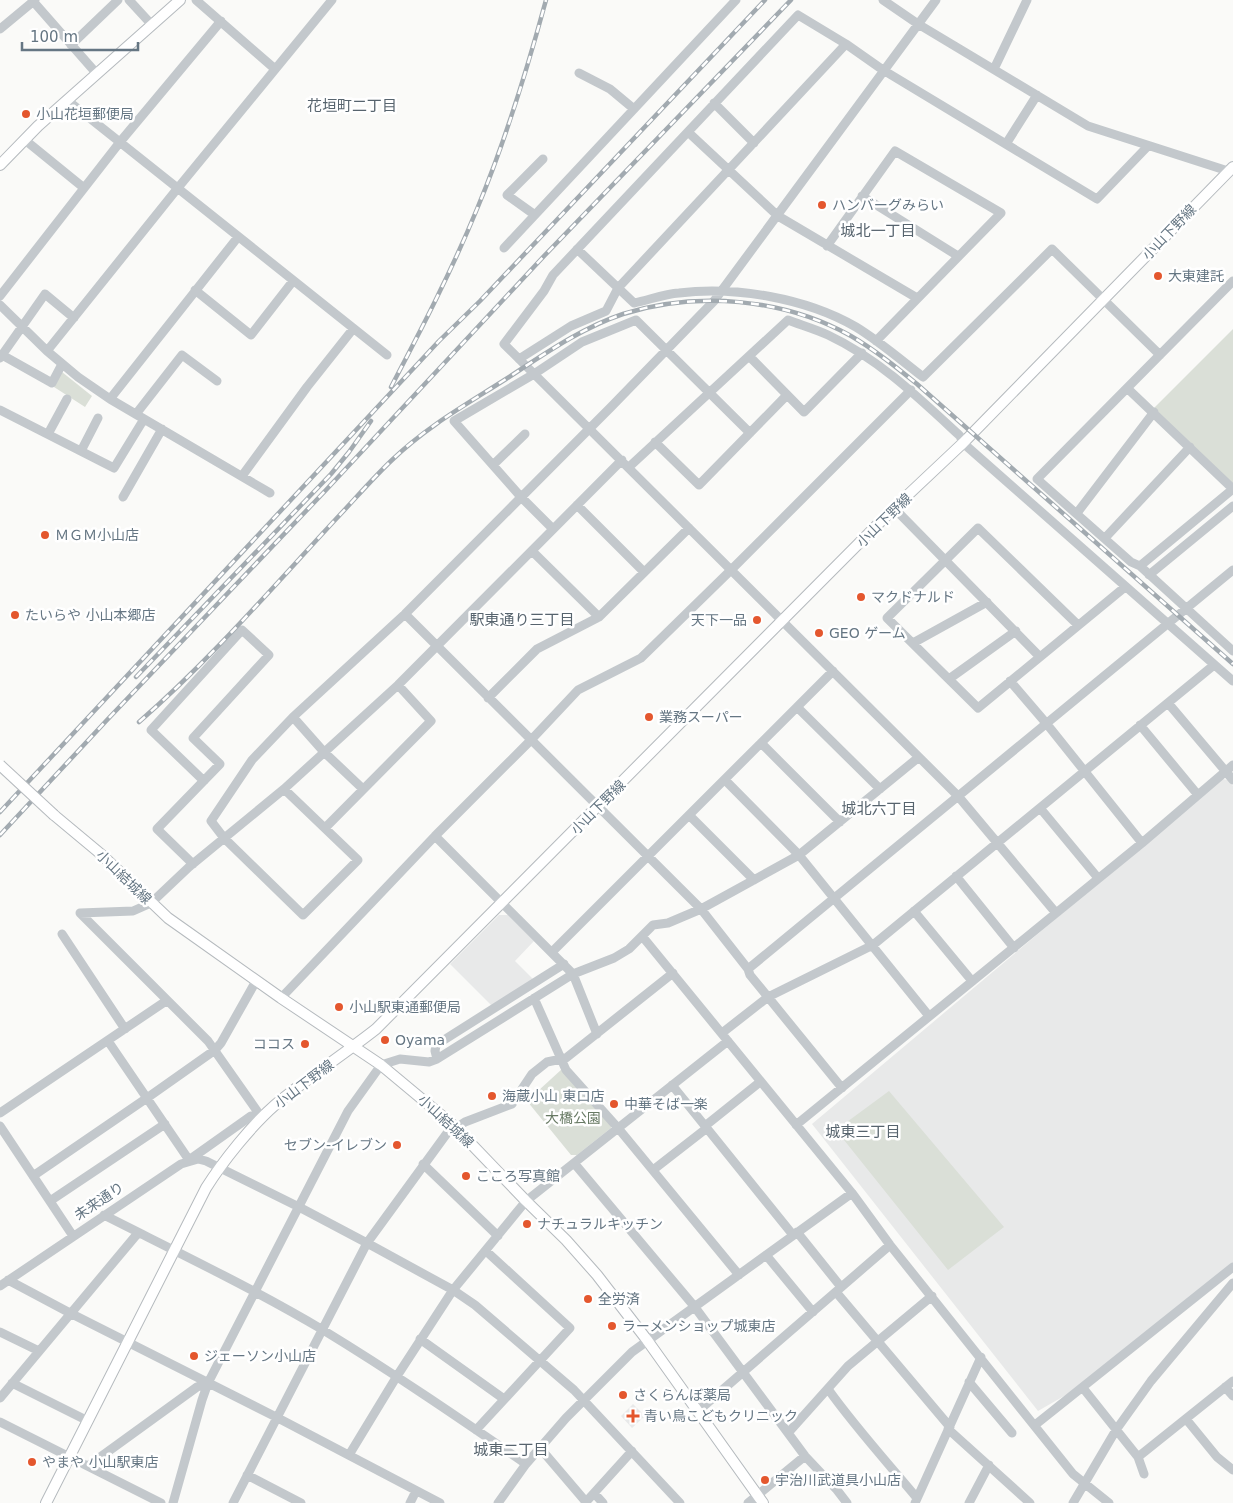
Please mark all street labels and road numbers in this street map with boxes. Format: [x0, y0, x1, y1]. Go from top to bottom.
street label: 小山下野線 [1139, 201, 1199, 263]
street label: 小山下野線 [853, 490, 915, 550]
street label: 小山下野線 [568, 777, 628, 837]
street label: 小山結城線 [93, 847, 155, 907]
street label: 小山下野線 [271, 1057, 337, 1111]
street label: 小山結城線 [415, 1091, 477, 1151]
street label: 未来通り [71, 1179, 127, 1223]

